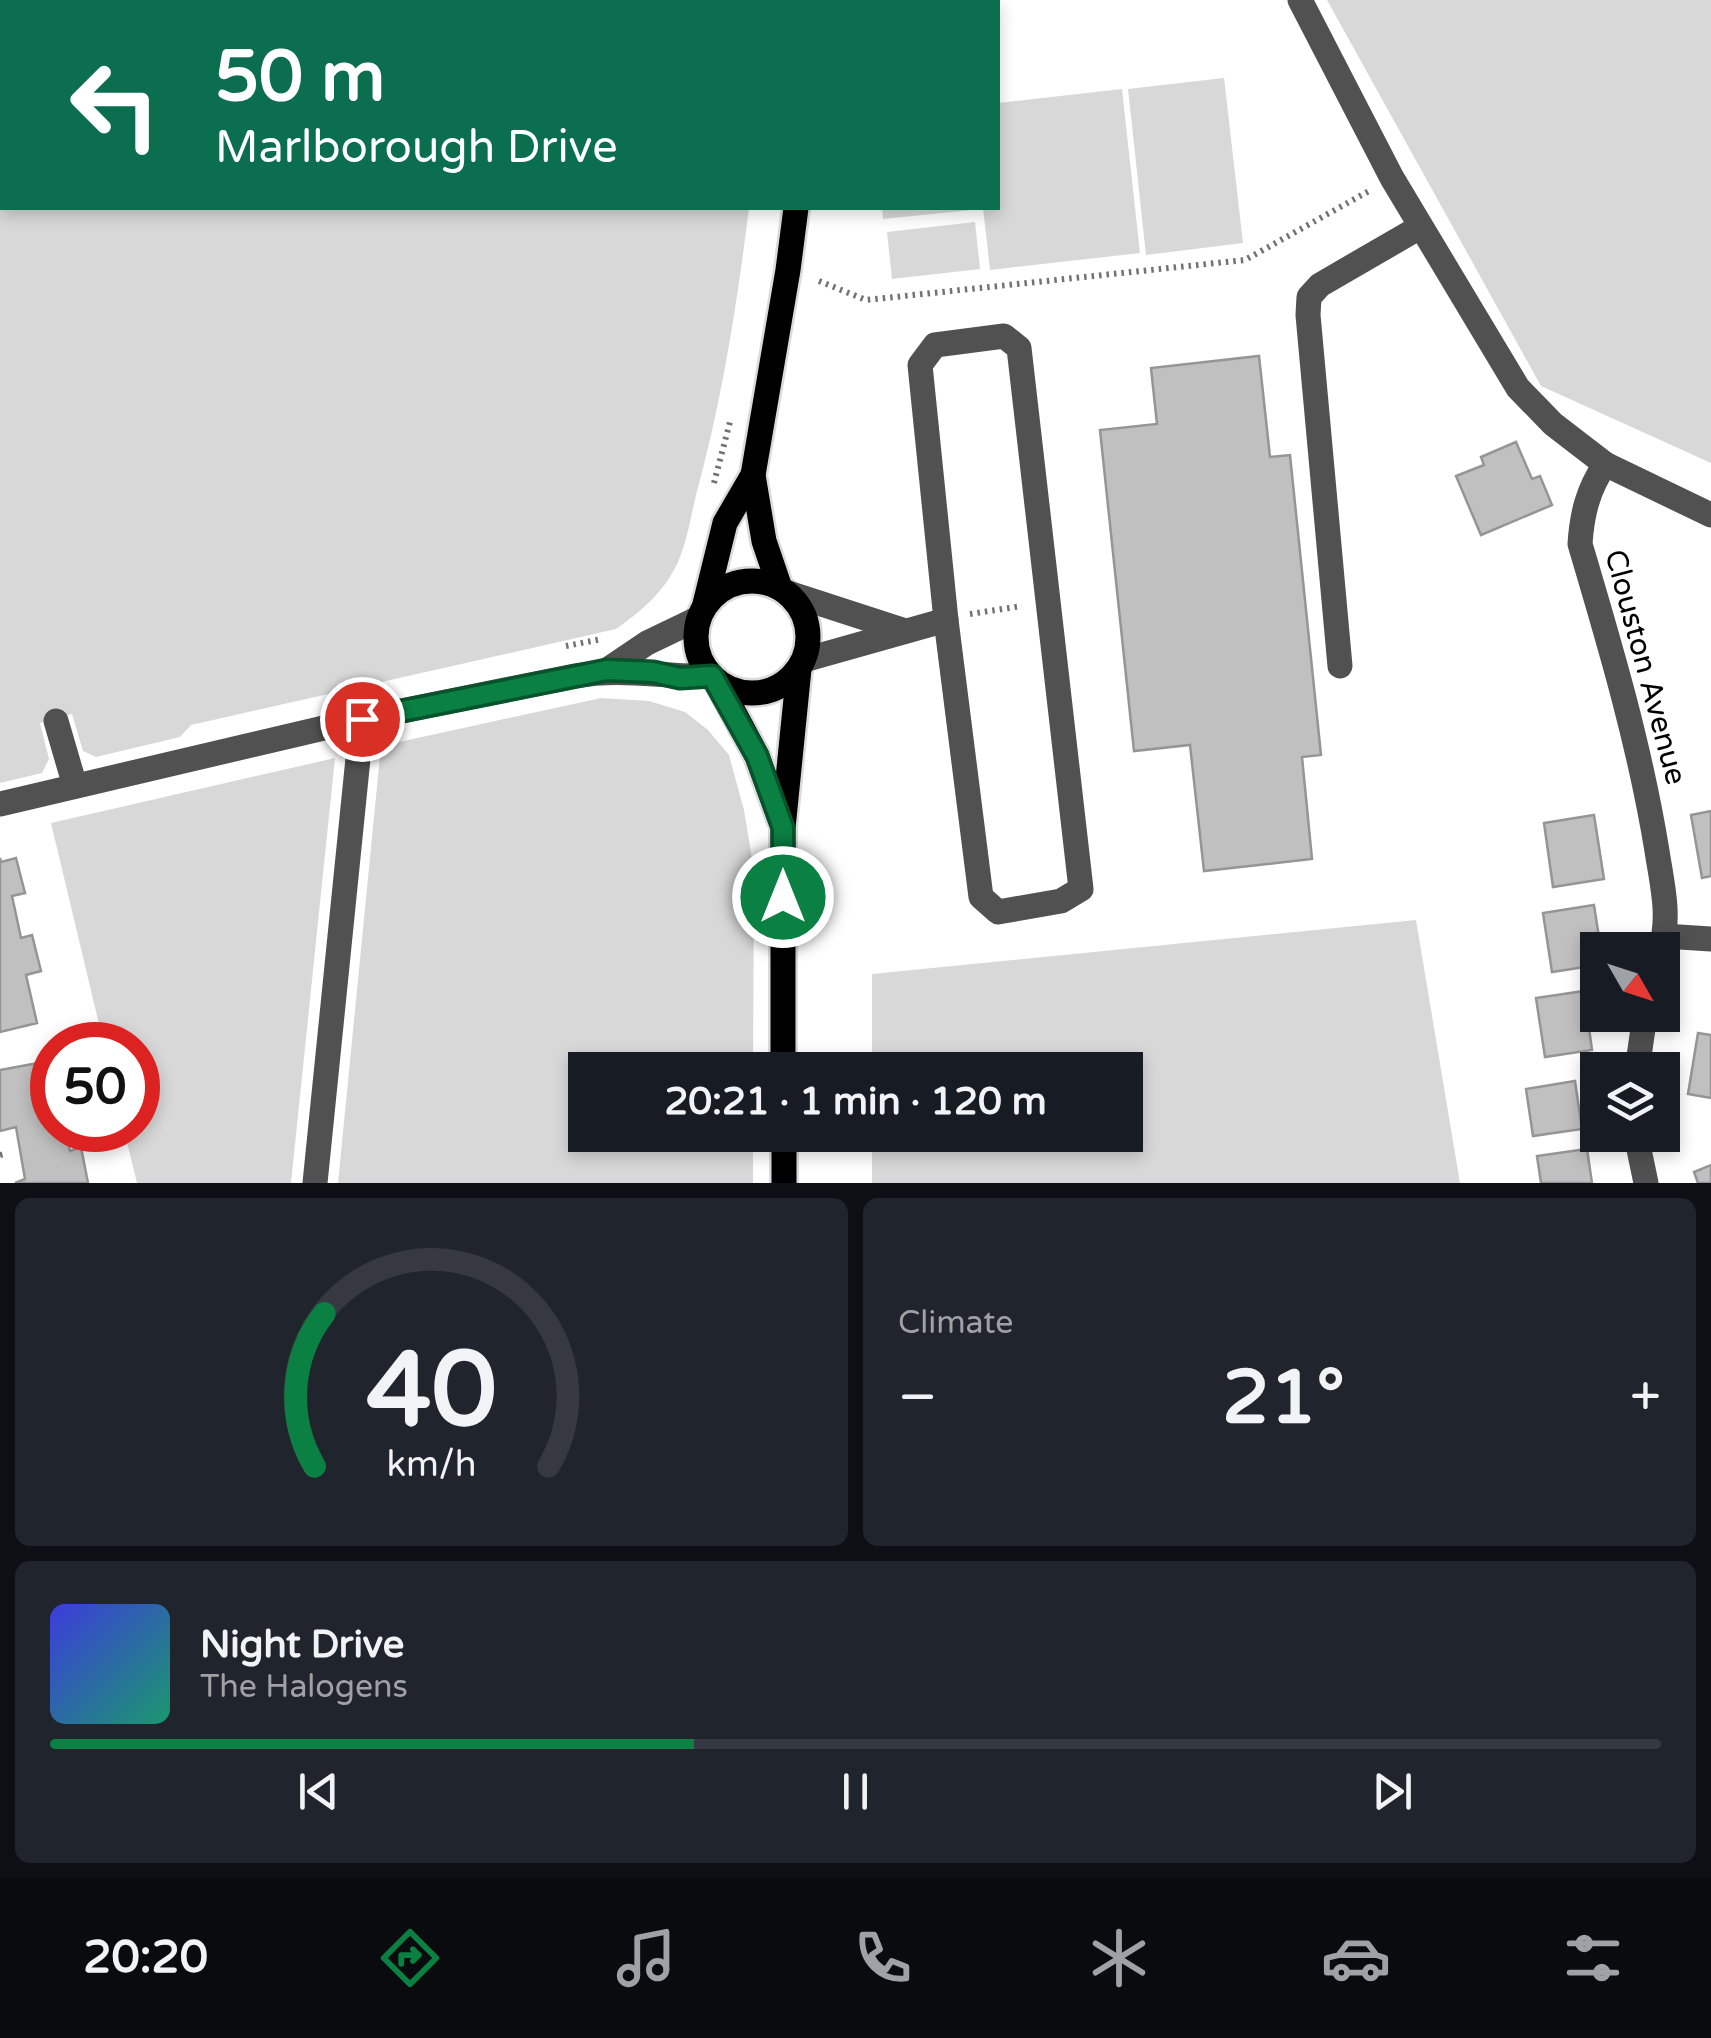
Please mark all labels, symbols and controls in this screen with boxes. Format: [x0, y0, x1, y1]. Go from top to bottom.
text: 50 m [215, 36, 385, 120]
icon: left [50, 40, 180, 170]
text: Marlborough Drive [215, 121, 618, 175]
street label: Clouston Avenue [1596, 545, 1695, 789]
pin [320, 677, 405, 762]
icon: arrive [335, 692, 390, 747]
position arrow [731, 845, 835, 949]
north arrow [1580, 932, 1680, 1032]
map controls [1580, 932, 1680, 1152]
speed limit sign: 50 [30, 1022, 160, 1152]
button: layers [1580, 1052, 1680, 1152]
text: 20:21 · 1 min · 120 m [664, 1079, 1047, 1125]
text: Climate [898, 1304, 1013, 1342]
text: 40 [366, 1329, 497, 1454]
text: 21° [1222, 1353, 1345, 1443]
text: − [898, 1365, 937, 1431]
text: + [1630, 1365, 1661, 1431]
text: km/h [387, 1443, 476, 1486]
text: Night Drive [200, 1622, 404, 1668]
text: The Halogens [200, 1668, 408, 1706]
icon: previous [291, 1764, 346, 1819]
icon: pause [828, 1764, 883, 1819]
icon: next [1365, 1764, 1420, 1819]
icon: directions [375, 1923, 445, 1993]
icon: music [611, 1923, 681, 1993]
icon: phone [848, 1923, 918, 1993]
icon: climate [1084, 1923, 1154, 1993]
icon: car [1321, 1923, 1391, 1993]
icon: filters [1558, 1923, 1628, 1993]
text: 20:20 [83, 1931, 208, 1985]

